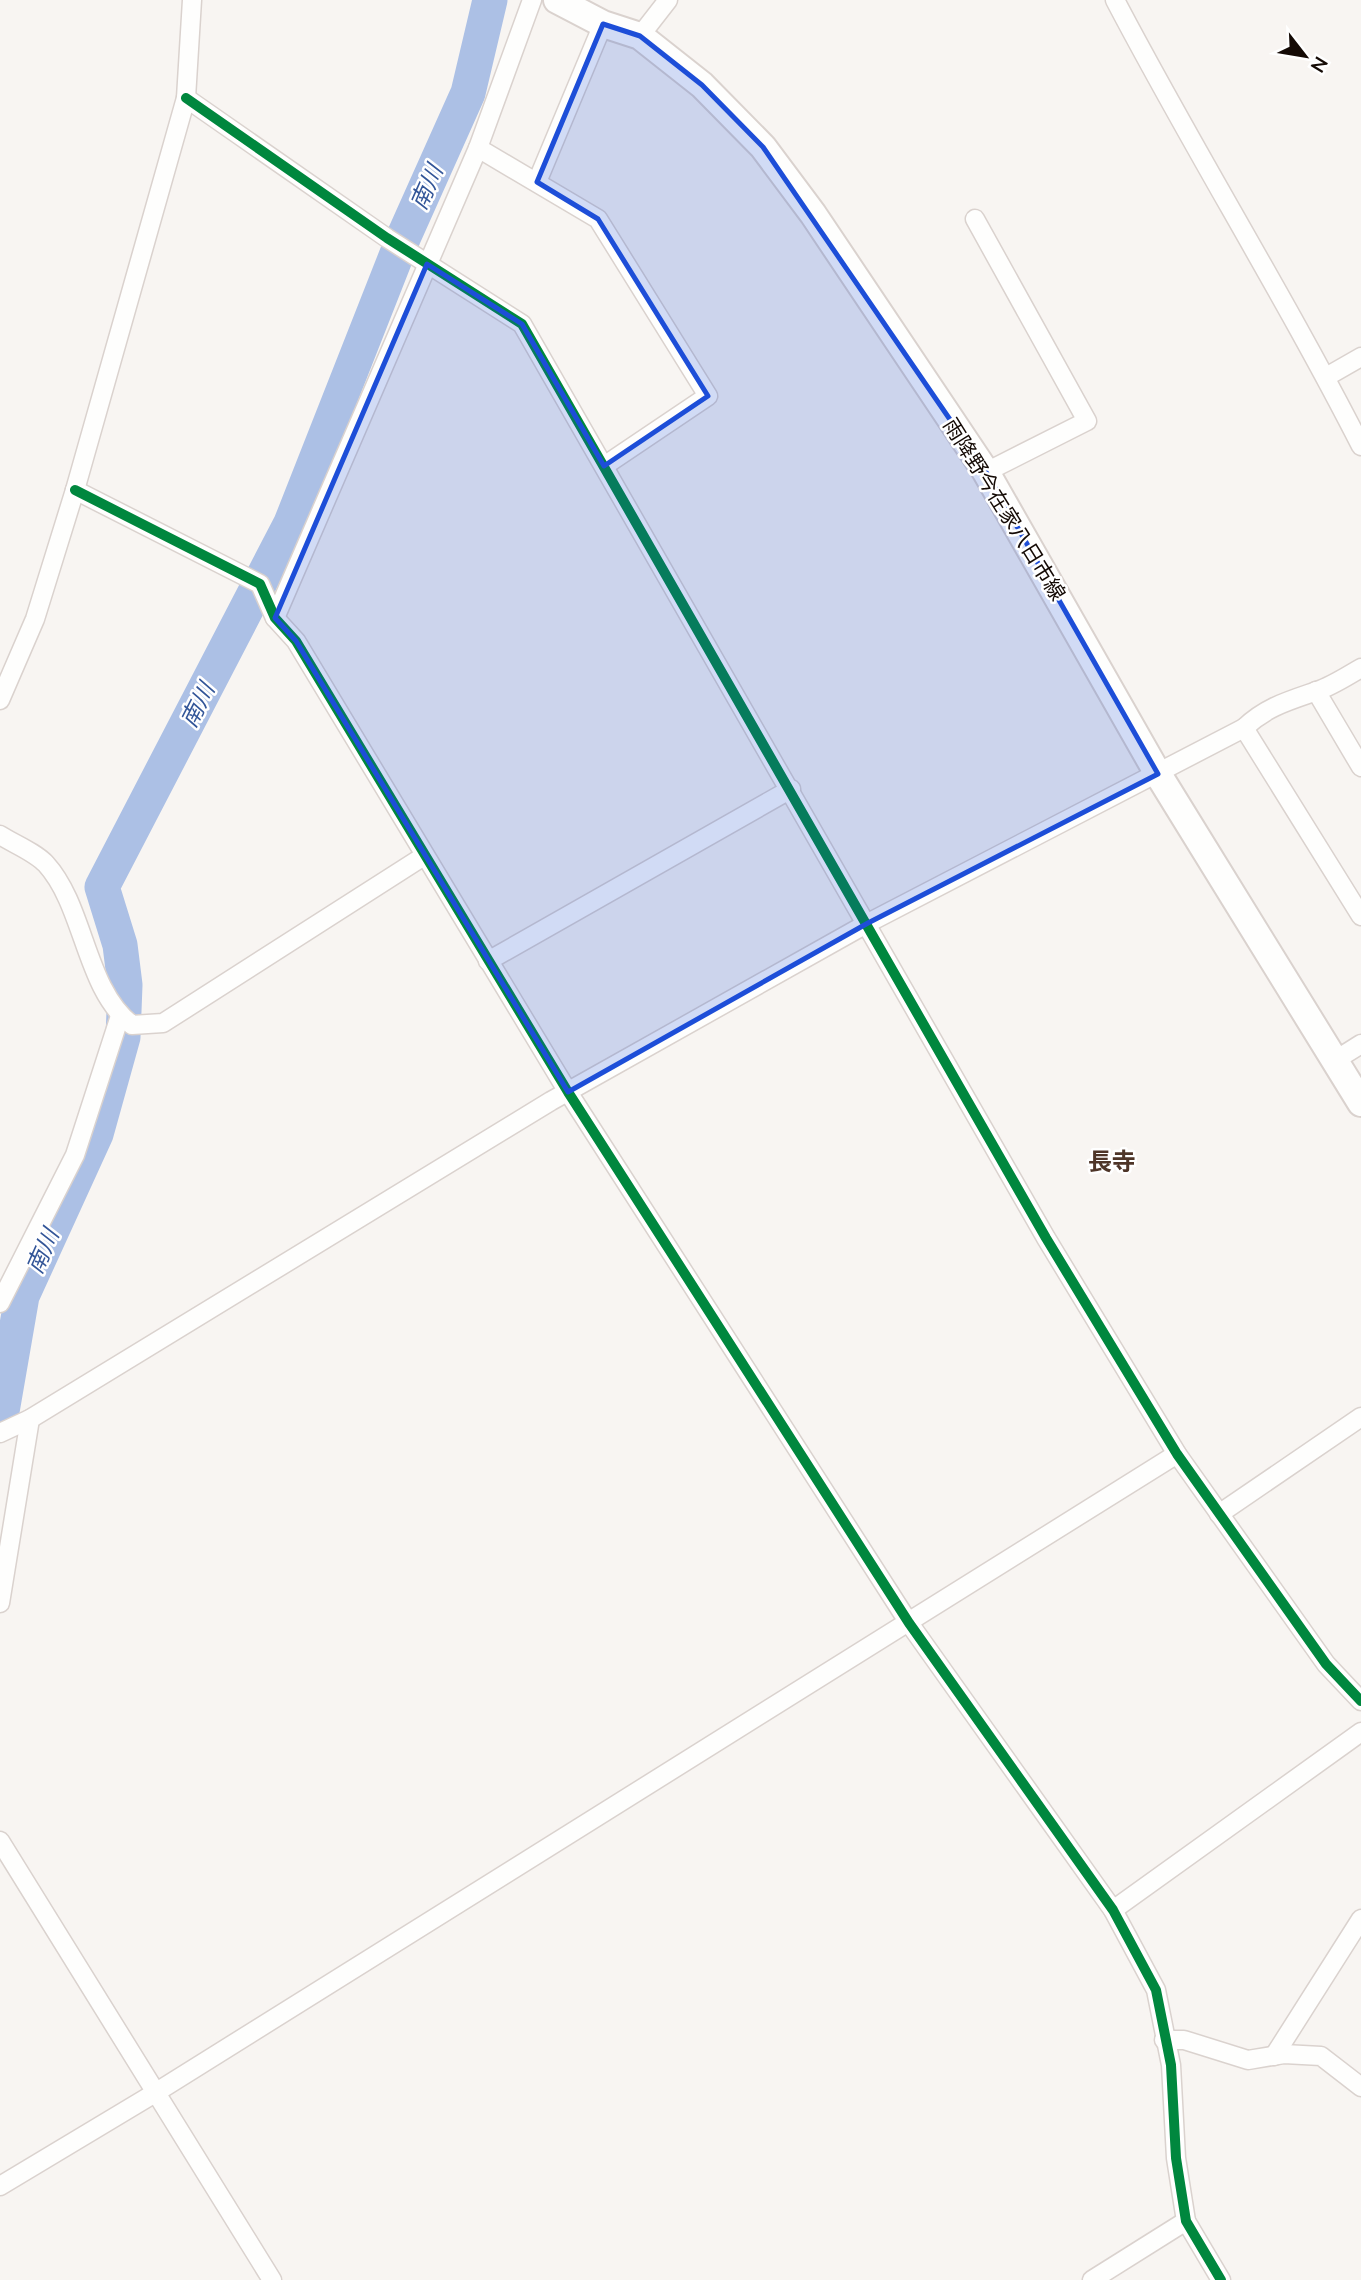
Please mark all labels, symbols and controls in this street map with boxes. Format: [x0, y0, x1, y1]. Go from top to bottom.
north arrow [1270, 21, 1340, 91]
text: N [1306, 52, 1334, 77]
water label: 南川 [403, 157, 450, 214]
street label: 雨降野今在家八日市線 [938, 413, 1072, 605]
water label: 南川 [174, 675, 222, 732]
district label: 長寺 [1088, 1146, 1136, 1176]
water label: 南川 [19, 1221, 66, 1278]

